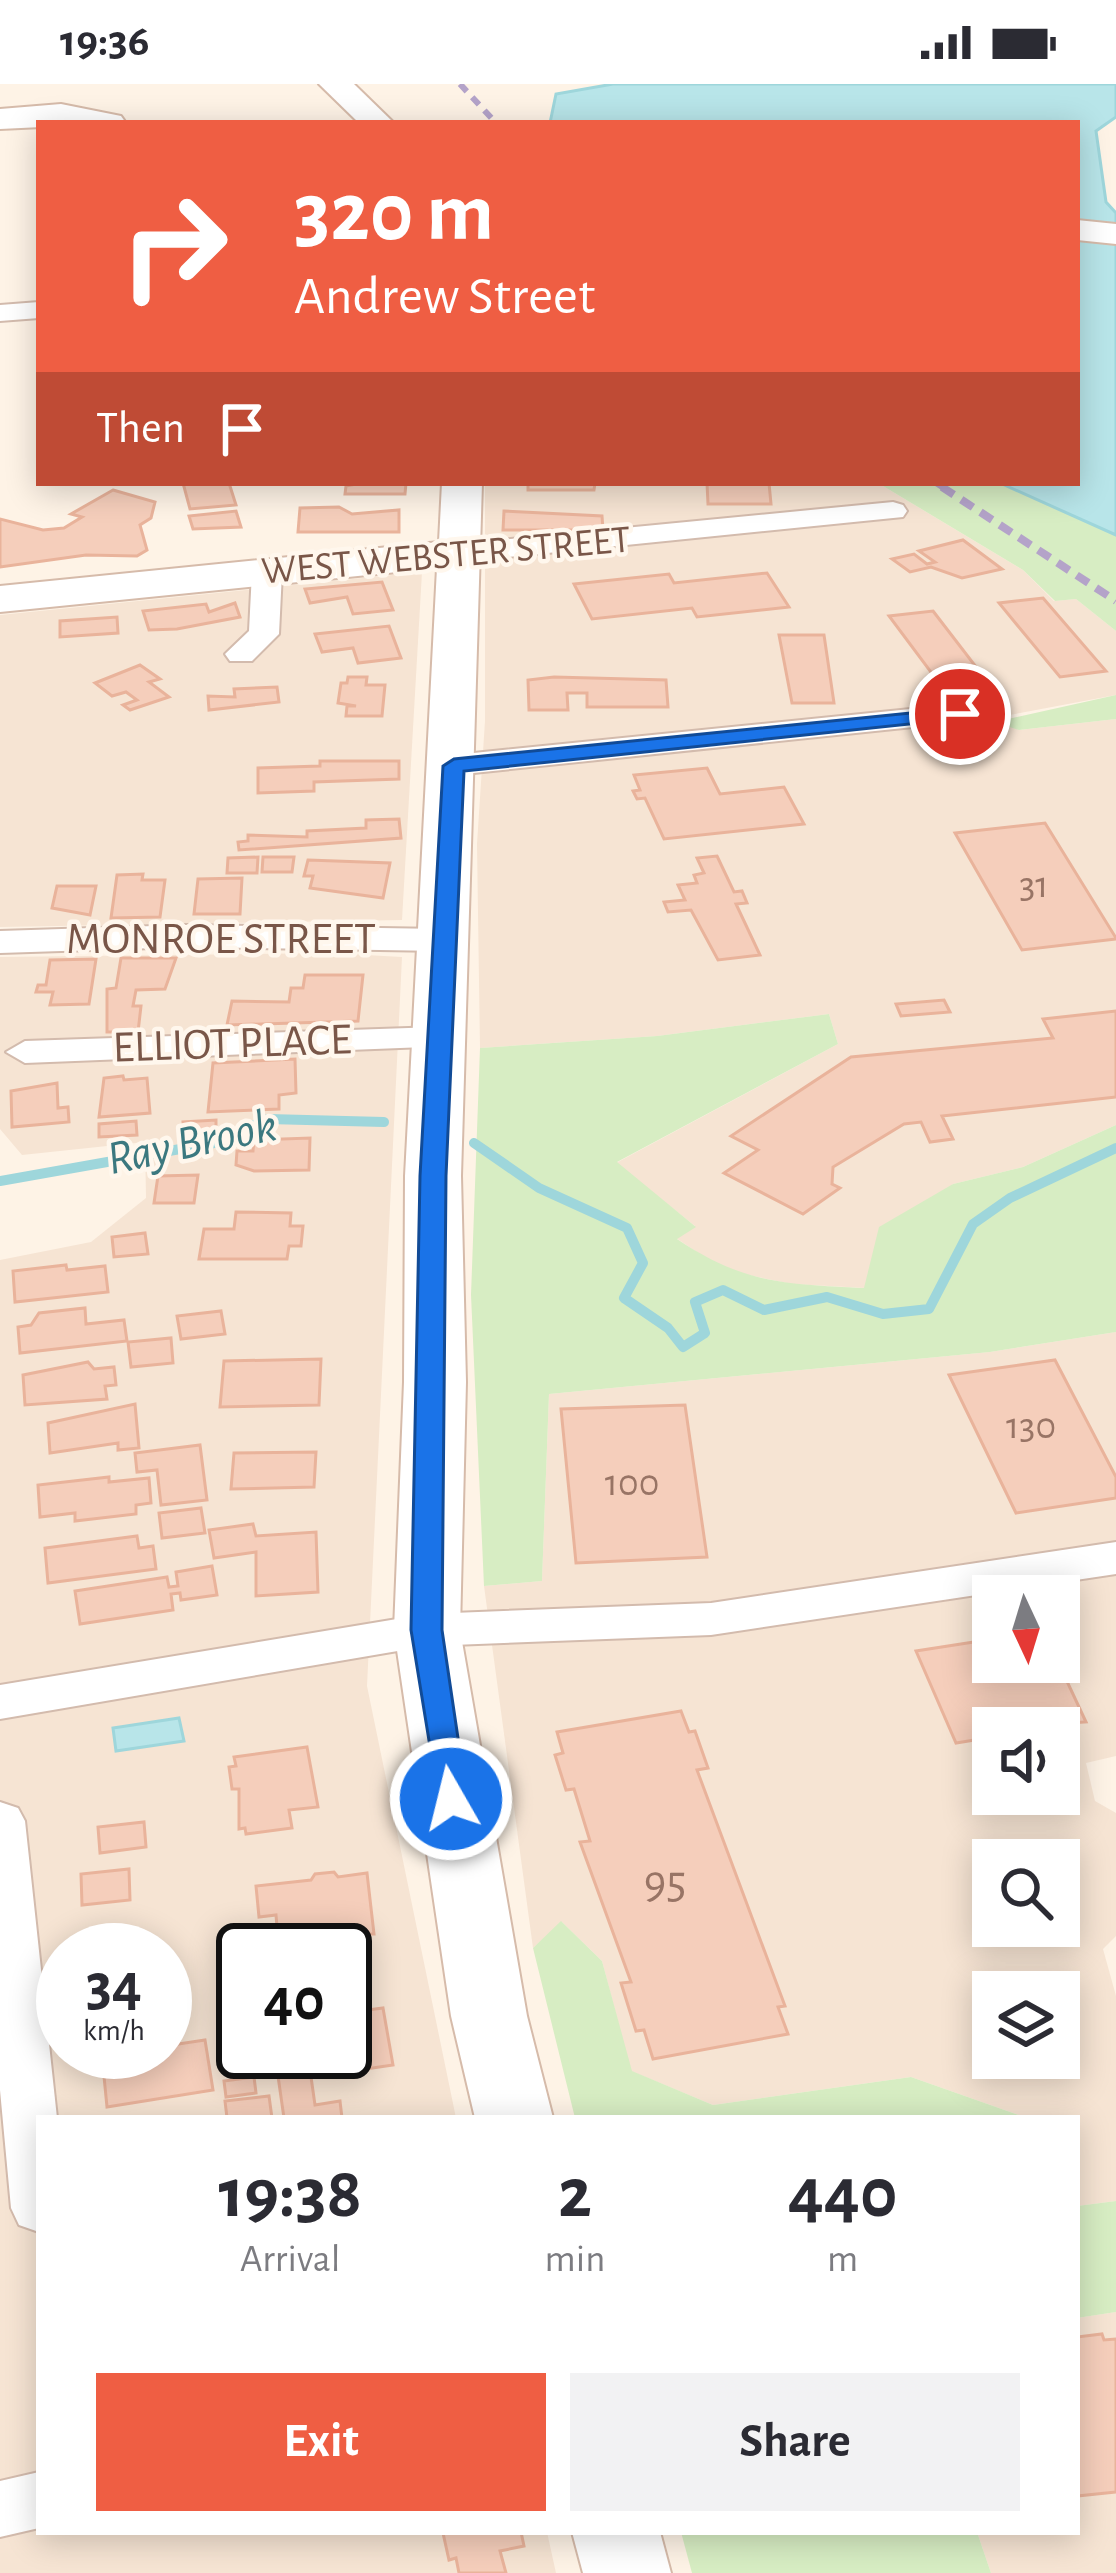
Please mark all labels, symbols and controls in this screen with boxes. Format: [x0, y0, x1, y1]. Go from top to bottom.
text: 19:36 [60, 19, 149, 64]
icon: right [96, 168, 252, 324]
text: 320 m [294, 172, 494, 256]
text: Andrew Street [294, 270, 595, 324]
icon: arrive [209, 396, 275, 462]
text: Then [96, 406, 185, 451]
street label: WEST WEBSTER STREET [260, 520, 632, 592]
pin [909, 663, 1011, 765]
icon: arrive [927, 681, 993, 747]
house number: 31 [1019, 866, 1049, 905]
street label: MONROE STREET [66, 917, 376, 962]
street label: ELLIOT PLACE [112, 1017, 352, 1071]
water label: Ray Brook [103, 1102, 281, 1184]
house number: 130 [1006, 1407, 1056, 1446]
house number: 100 [605, 1464, 659, 1503]
north arrow [972, 1575, 1080, 1683]
map controls [972, 1575, 1080, 2079]
button: sound [972, 1707, 1080, 1815]
position arrow [388, 1736, 514, 1862]
button: search [972, 1839, 1080, 1947]
house number: 95 [644, 1859, 686, 1907]
speed limit sign: 40 [216, 1923, 372, 2079]
text: 34 [86, 1956, 142, 2016]
button: layers [972, 1971, 1080, 2079]
text: km/h [83, 2016, 145, 2046]
text: 19:38 [218, 2158, 362, 2230]
text: 2 [558, 2158, 592, 2230]
text: 440 [788, 2158, 898, 2230]
text: Arrival [240, 2240, 340, 2279]
text: min [545, 2240, 605, 2279]
text: m [827, 2240, 858, 2279]
button: Exit [96, 2373, 546, 2511]
button: Share [570, 2373, 1020, 2511]

